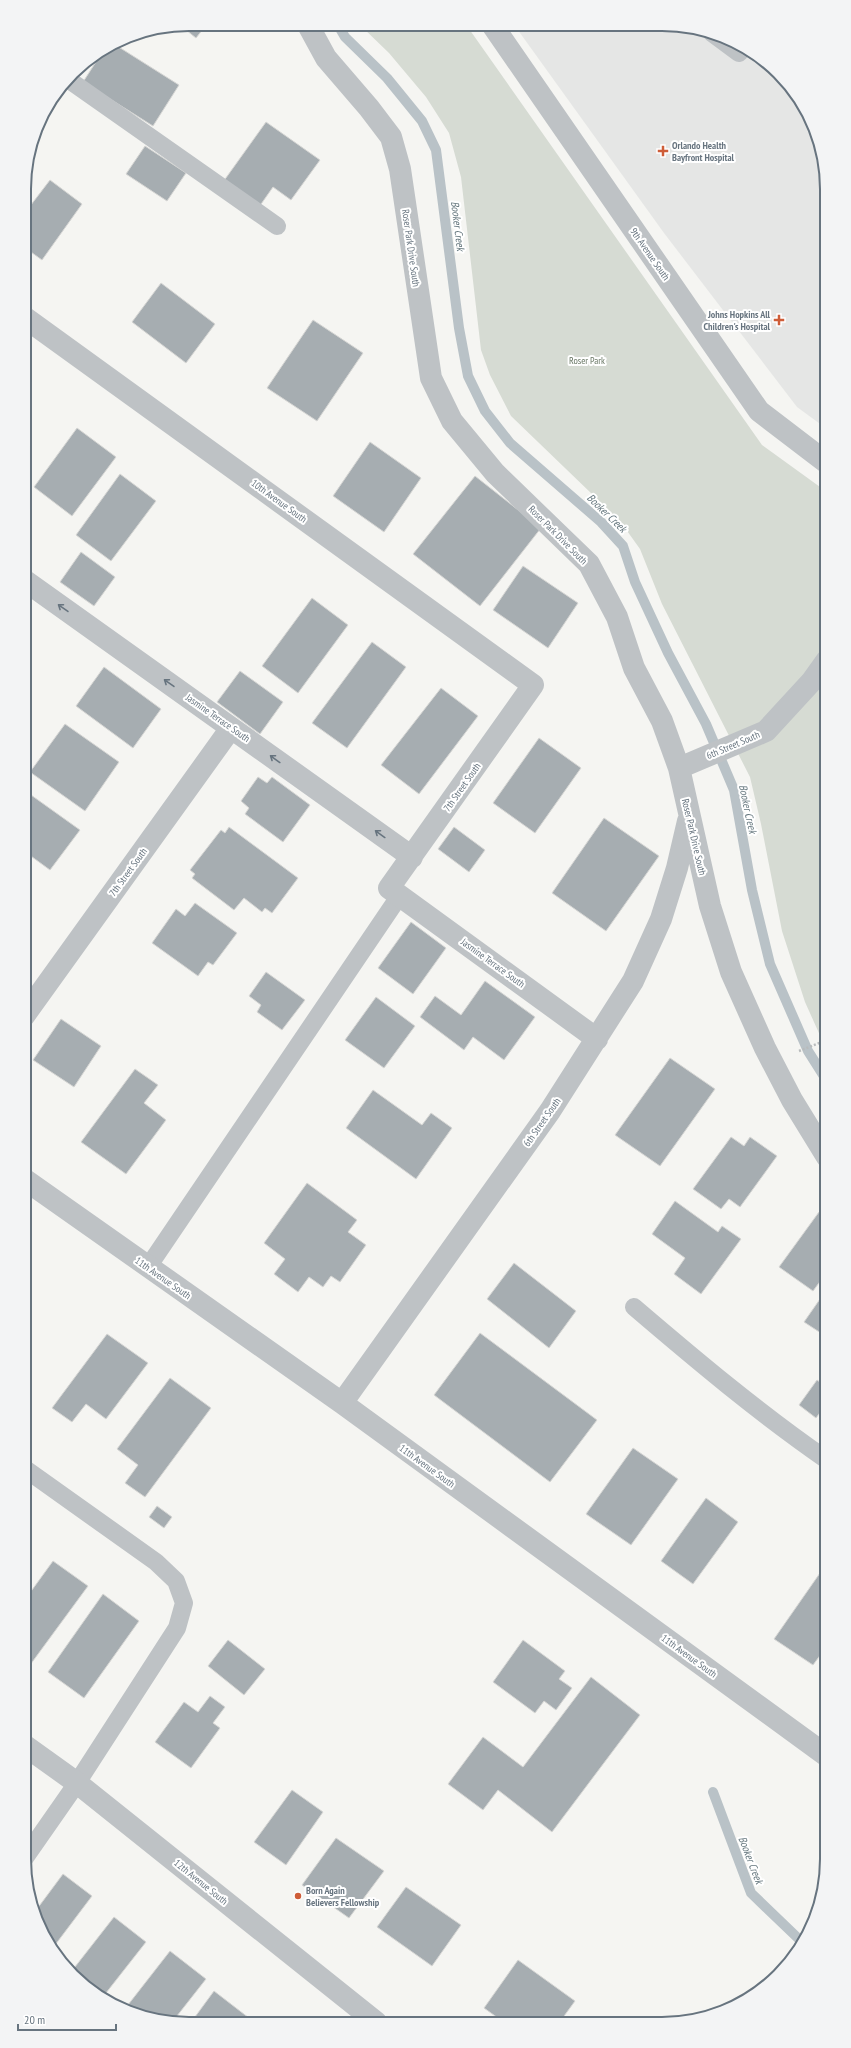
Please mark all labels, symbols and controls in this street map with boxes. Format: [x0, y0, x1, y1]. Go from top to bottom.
place label: Orlando Health Bayfront Hospital [672, 139, 735, 164]
marker: Orlando Health Bayfront Hospital [657, 145, 669, 157]
water label: Booker Creek [448, 200, 468, 253]
street label: Roser Park Drive South [399, 208, 423, 288]
street label: 9th Avenue South [627, 225, 673, 283]
place label: Johns Hopkins All Children's Hospital [704, 308, 771, 333]
marker: Johns Hopkins All Children's Hospital [773, 314, 785, 326]
park label: Roser Park [569, 354, 605, 367]
street label: 10th Avenue South [249, 476, 309, 526]
water label: Booker Creek [584, 491, 631, 537]
street label: Roser Park Drive South [526, 503, 590, 567]
one-way arrow [58, 604, 69, 612]
one-way arrow [164, 679, 175, 687]
street label: Jasmine Terrace South [182, 690, 253, 745]
street label: 6th Street South [704, 728, 762, 762]
one-way arrow [269, 754, 280, 763]
street label: 7th Street South [440, 760, 484, 814]
water label: Booker Creek [736, 783, 760, 837]
street label: Roser Park Drive South [679, 797, 709, 877]
one-way arrow [375, 830, 386, 839]
street label: 7th Street South [106, 845, 150, 899]
street label: Jasmine Terrace South [458, 935, 527, 990]
street label: 6th Street South [520, 1095, 564, 1149]
street label: 11th Avenue South [132, 1254, 194, 1302]
street label: 11th Avenue South [397, 1441, 457, 1491]
street label: 11th Avenue South [659, 1631, 719, 1681]
water label: Booker Creek [736, 1834, 767, 1887]
street label: 12th Avenue South [171, 1856, 231, 1908]
place label: Born Again Believers Fellowship [306, 1884, 380, 1909]
marker: Born Again Believers Fellowship [293, 1891, 303, 1901]
scale bar [18, 2006, 116, 2032]
text: 20 m [24, 2012, 45, 2027]

